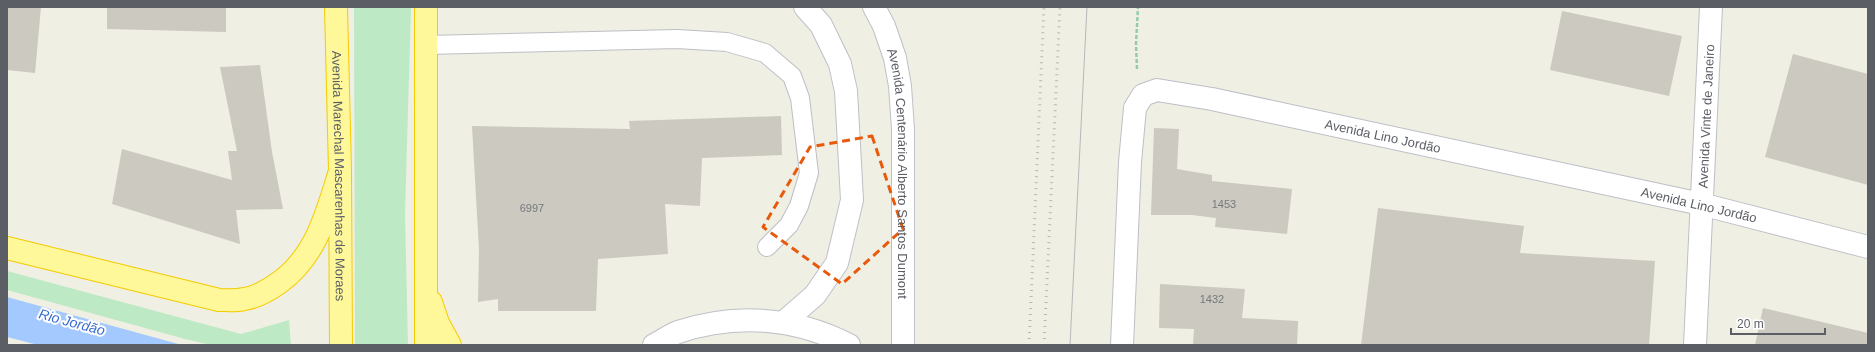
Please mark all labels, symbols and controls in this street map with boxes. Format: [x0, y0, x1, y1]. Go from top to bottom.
street label: Avenida Vinte de Janeiro [1695, 44, 1717, 189]
street label: Avenida Centenário Alberto Santos Dumont [885, 46, 911, 299]
street label: Avenida Marechal Mascarenhas de Moraes [330, 50, 348, 302]
street label: Avenida Lino Jordão [1323, 116, 1442, 155]
street label: Avenida Lino Jordão [1640, 184, 1758, 226]
house number: 1453 [1212, 198, 1236, 210]
house number: 6997 [520, 202, 544, 214]
house number: 1432 [1200, 293, 1224, 305]
water label: Rio Jordão [37, 306, 107, 339]
scale bar [1731, 310, 1825, 336]
text: 20 m [1737, 317, 1764, 331]

